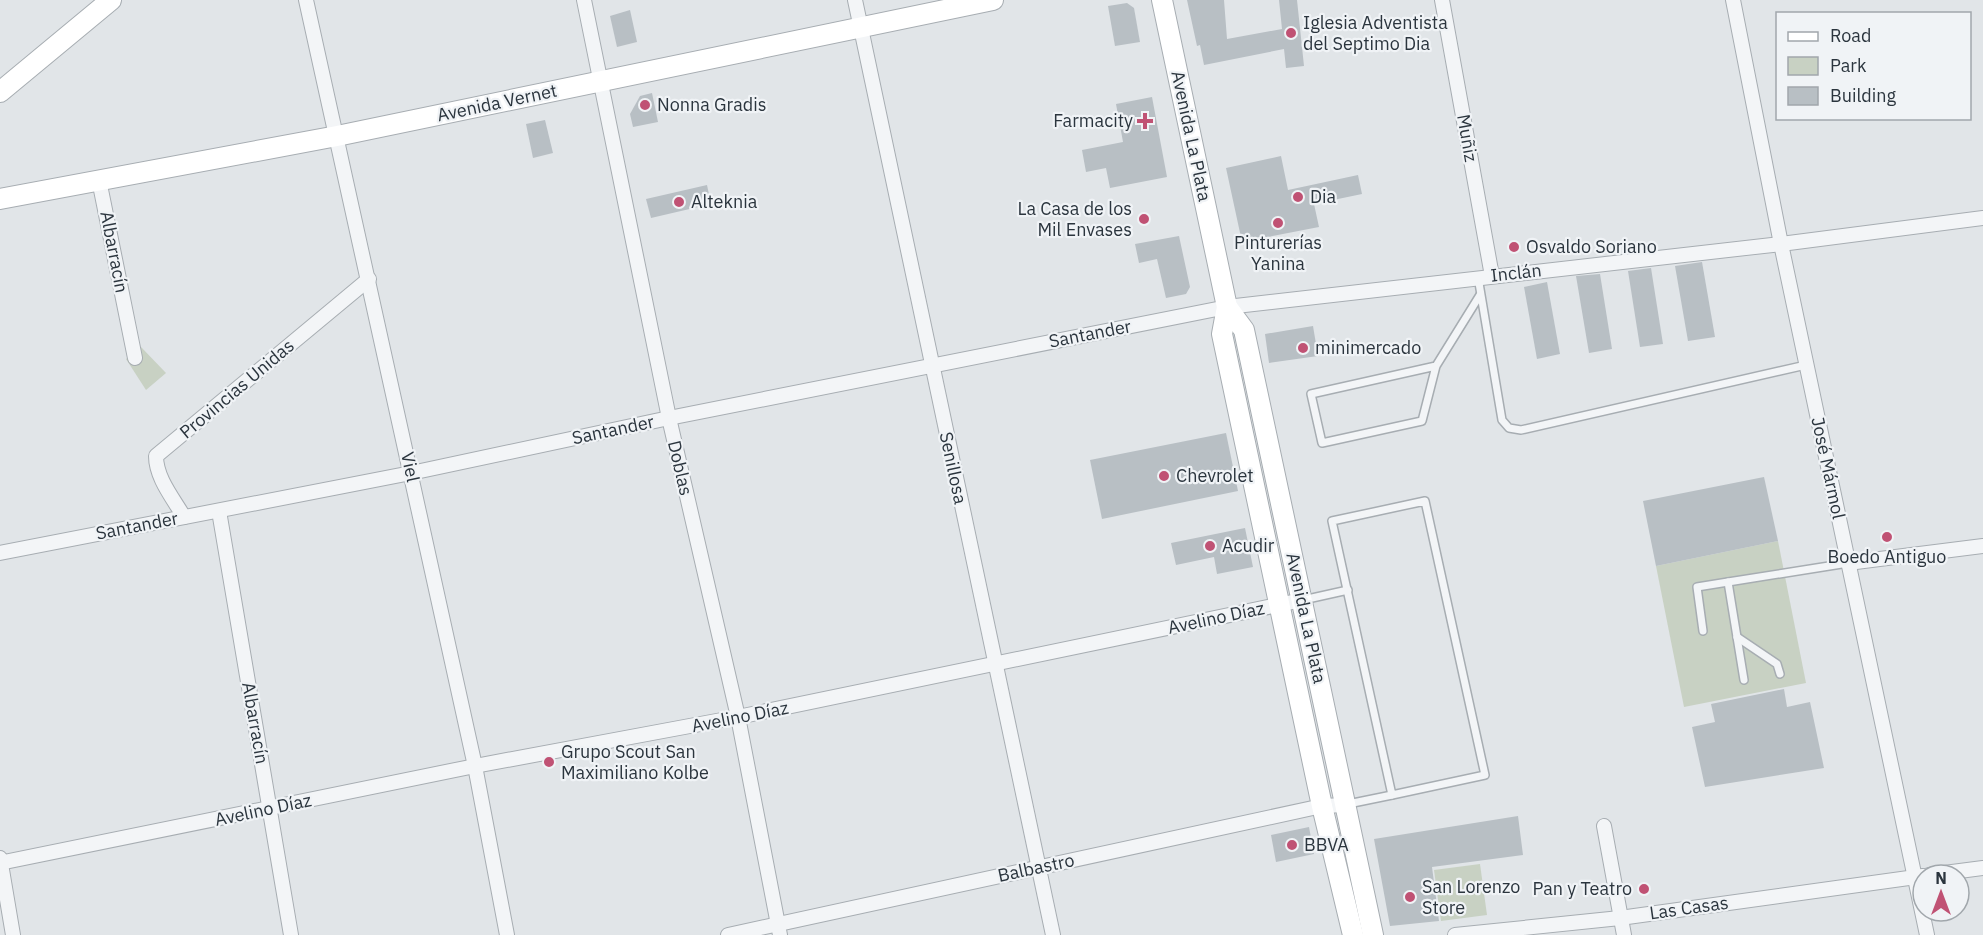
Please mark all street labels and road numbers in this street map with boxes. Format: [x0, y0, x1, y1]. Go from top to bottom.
street label: Avenida La Plata [1166, 68, 1217, 204]
street label: Avenida Vernet [435, 79, 559, 126]
street label: Muñiz [1452, 112, 1483, 164]
street label: Albarracín [95, 209, 134, 295]
street label: Inclán [1489, 258, 1543, 287]
street label: Santander [1047, 314, 1133, 353]
street label: Provincias Unidas [175, 334, 299, 443]
street label: Santander [570, 410, 656, 449]
street label: José Mármol [1806, 415, 1851, 521]
street label: Senillosa [935, 430, 972, 506]
street label: Doblas [663, 438, 698, 498]
street label: Viel [396, 450, 425, 484]
street label: Santander [94, 506, 180, 545]
street label: Avenida La Plata [1281, 550, 1332, 686]
street label: Avelino Díaz [1165, 596, 1266, 639]
street label: Albarracín [237, 680, 274, 766]
street label: Avelino Díaz [689, 696, 790, 737]
street label: Avelino Díaz [212, 788, 313, 831]
street label: Balbastro [995, 848, 1076, 887]
street label: Las Casas [1648, 891, 1730, 924]

